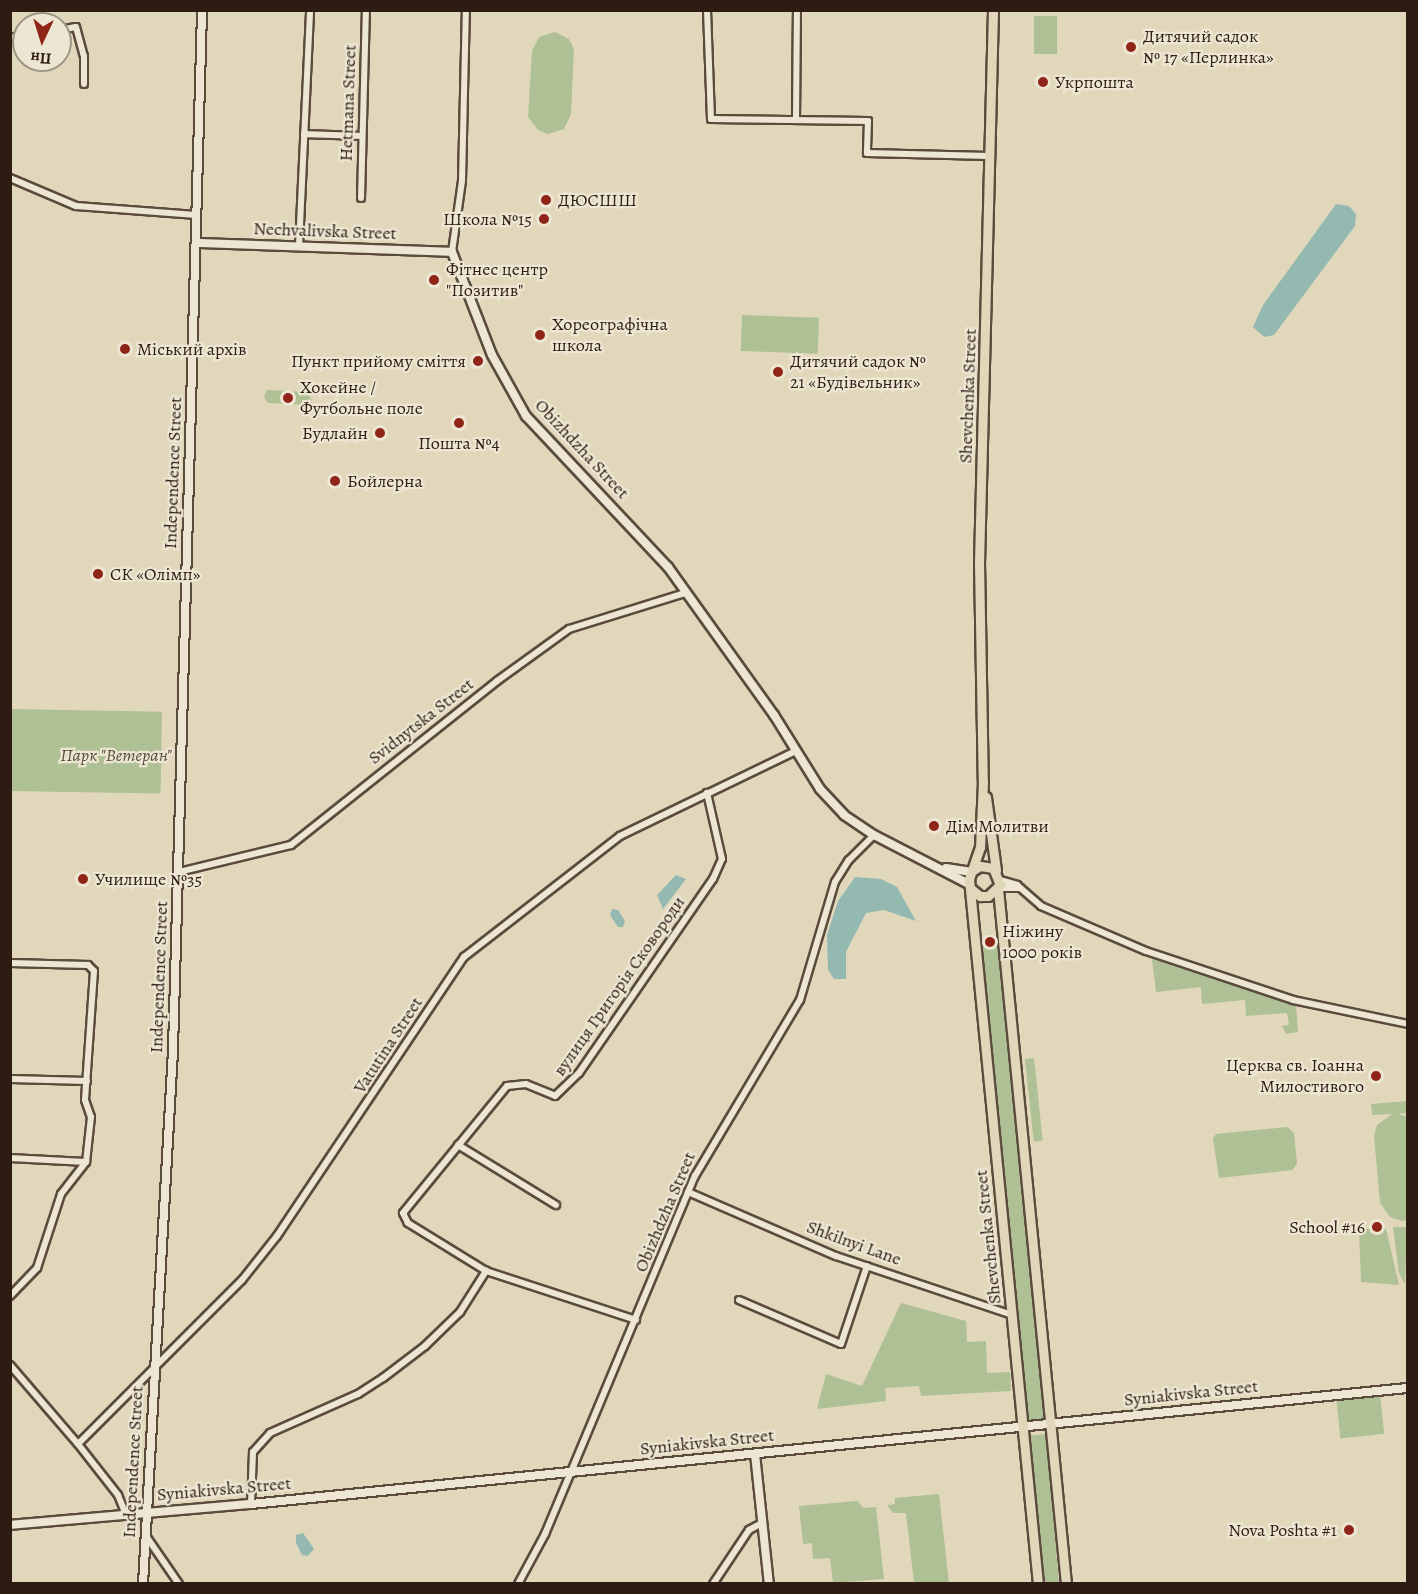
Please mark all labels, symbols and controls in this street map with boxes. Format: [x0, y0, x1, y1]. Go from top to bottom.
north arrow [12, 12, 72, 72]
place label: Дитячий садок № 17 «Перлинка» [1143, 26, 1274, 68]
marker: Дитячий садок № 17 «Перлинка» [1124, 40, 1138, 54]
street label: Hetmana Street [335, 44, 361, 162]
text: Пн [30, 46, 52, 70]
place label: Укрпошта [1055, 71, 1134, 93]
marker: Укрпошта [1036, 75, 1050, 89]
place label: ДЮСШШ [558, 189, 637, 211]
marker: ДЮСШШ [539, 193, 553, 207]
place label: Школа №15 [443, 208, 532, 230]
marker: Школа №15 [537, 212, 551, 226]
street label: Nechvalivska Street [253, 218, 397, 244]
place label: Фітнес центр "Позитив" [446, 259, 548, 302]
marker: Фітнес центр "Позитив" [427, 273, 441, 287]
place label: Хореографічна школа [552, 314, 668, 356]
marker: Хореографічна школа [533, 328, 547, 342]
street label: Shevchenka Street [955, 328, 981, 464]
place label: Міський архів [137, 338, 247, 360]
marker: Міський архів [118, 342, 132, 356]
place label: Пункт прийому сміття [291, 350, 466, 372]
place label: Дитячий садок № 21 «Будівельник» [790, 351, 926, 394]
marker: Пункт прийому сміття [471, 354, 485, 368]
marker: Дитячий садок № 21 «Будівельник» [771, 365, 785, 379]
place label: Хокейне / Футбольне поле [300, 377, 423, 420]
marker: Хокейне / Футбольне поле [281, 391, 295, 405]
street label: Obizhdzha Street [530, 395, 634, 503]
street label: Independence Street [160, 397, 186, 549]
marker: Пошта №4 [452, 416, 466, 430]
place label: Будлайн [302, 422, 368, 444]
marker: Будлайн [373, 426, 387, 440]
place label: Пошта №4 [418, 432, 500, 454]
place label: Бойлерна [347, 470, 423, 492]
marker: Бойлерна [328, 474, 342, 488]
place label: СК «Олімп» [110, 563, 200, 585]
marker: СК «Олімп» [91, 567, 105, 581]
street label: Svidnytska Street [364, 673, 478, 769]
park label: Парк "Ветеран" [60, 744, 172, 766]
place label: Дім Молитви [946, 815, 1049, 837]
marker: Дім Молитви [927, 819, 941, 833]
place label: Училище №35 [95, 868, 202, 890]
marker: Училище №35 [76, 872, 90, 886]
street label: вулиця Григорія Сковороди [549, 892, 689, 1080]
street label: Independence Street [146, 901, 172, 1053]
place label: Ніжину 1000 років [1002, 921, 1082, 964]
marker: Ніжину 1000 років [983, 935, 997, 949]
street label: Vatutina Street [349, 993, 427, 1097]
place label: Церква св. Іоанна Милостивого [1226, 1055, 1364, 1098]
marker: Церква св. Іоанна Милостивого [1369, 1069, 1383, 1083]
street label: Obizhdzha Street [630, 1149, 700, 1275]
street label: Shevchenka Street [970, 1169, 1006, 1305]
street label: Shkilnyi Lane [804, 1216, 904, 1270]
place label: School #16 [1289, 1216, 1365, 1238]
marker: School #16 [1370, 1220, 1384, 1234]
street label: Syniakivska Street [1123, 1375, 1259, 1411]
street label: Independence Street [118, 1385, 148, 1539]
street label: Syniakivska Street [639, 1424, 775, 1460]
street label: Syniakivska Street [156, 1472, 292, 1506]
place label: Nova Poshta #1 [1228, 1519, 1337, 1541]
marker: Nova Poshta #1 [1342, 1523, 1356, 1537]

